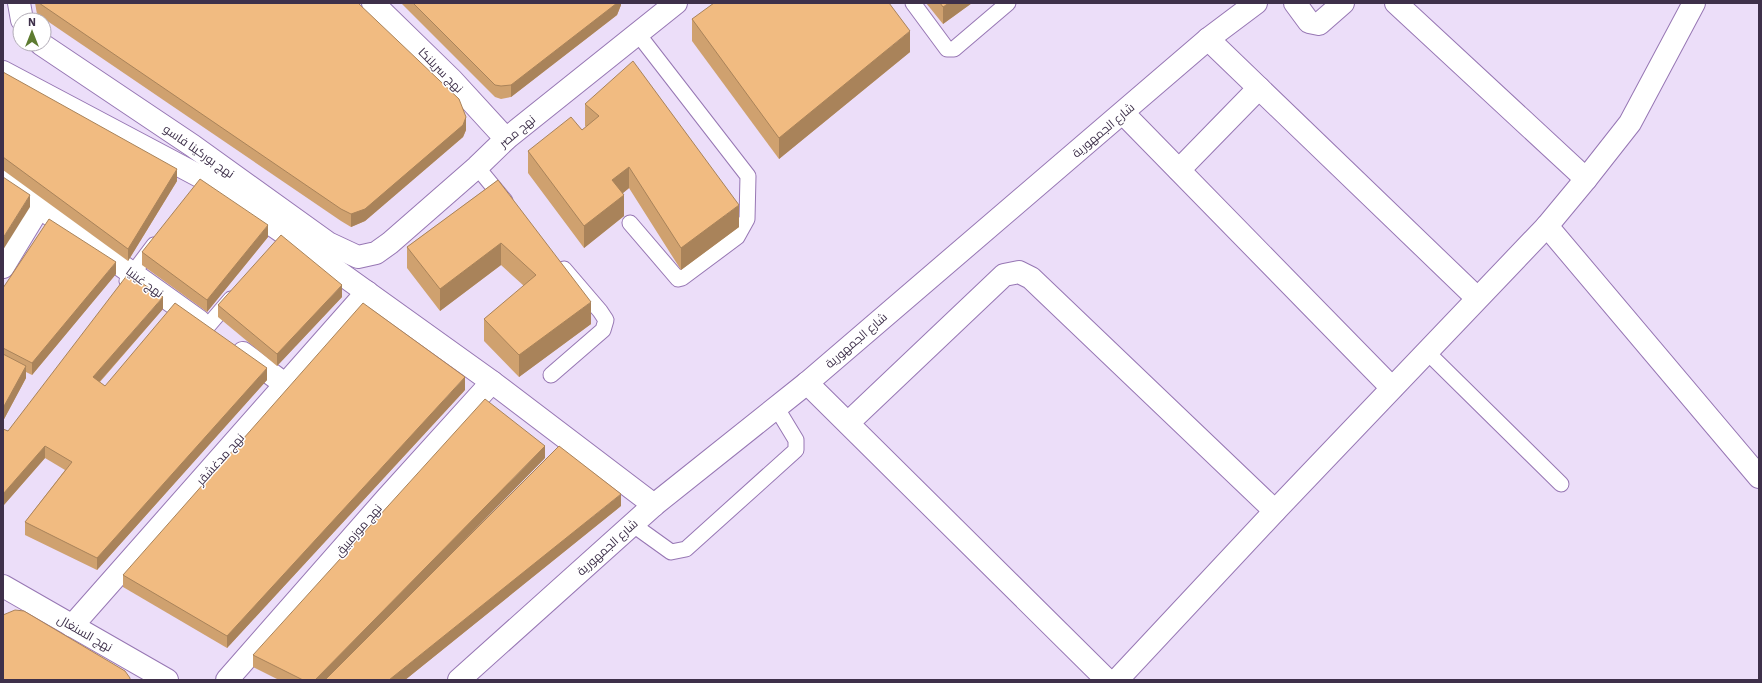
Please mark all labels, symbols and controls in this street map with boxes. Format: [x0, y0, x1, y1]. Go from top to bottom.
north arrow [12, 12, 52, 52]
text: N [28, 15, 36, 29]
street label: نهج سريلنكا [415, 44, 467, 96]
street label: شارع الجمهورية [1069, 99, 1138, 161]
street label: نهج مصر [495, 112, 539, 152]
street label: نهج بوركينا فاسو [160, 121, 237, 182]
street label: نهج غينيا [123, 263, 167, 301]
street label: شارع الجمهورية [822, 309, 891, 372]
street label: نهج مدغشقر [192, 430, 248, 489]
street label: نهج موزمبيق [331, 501, 386, 560]
street label: شارع الجمهورية [573, 516, 641, 579]
street label: نهج السنغال [54, 611, 115, 656]

